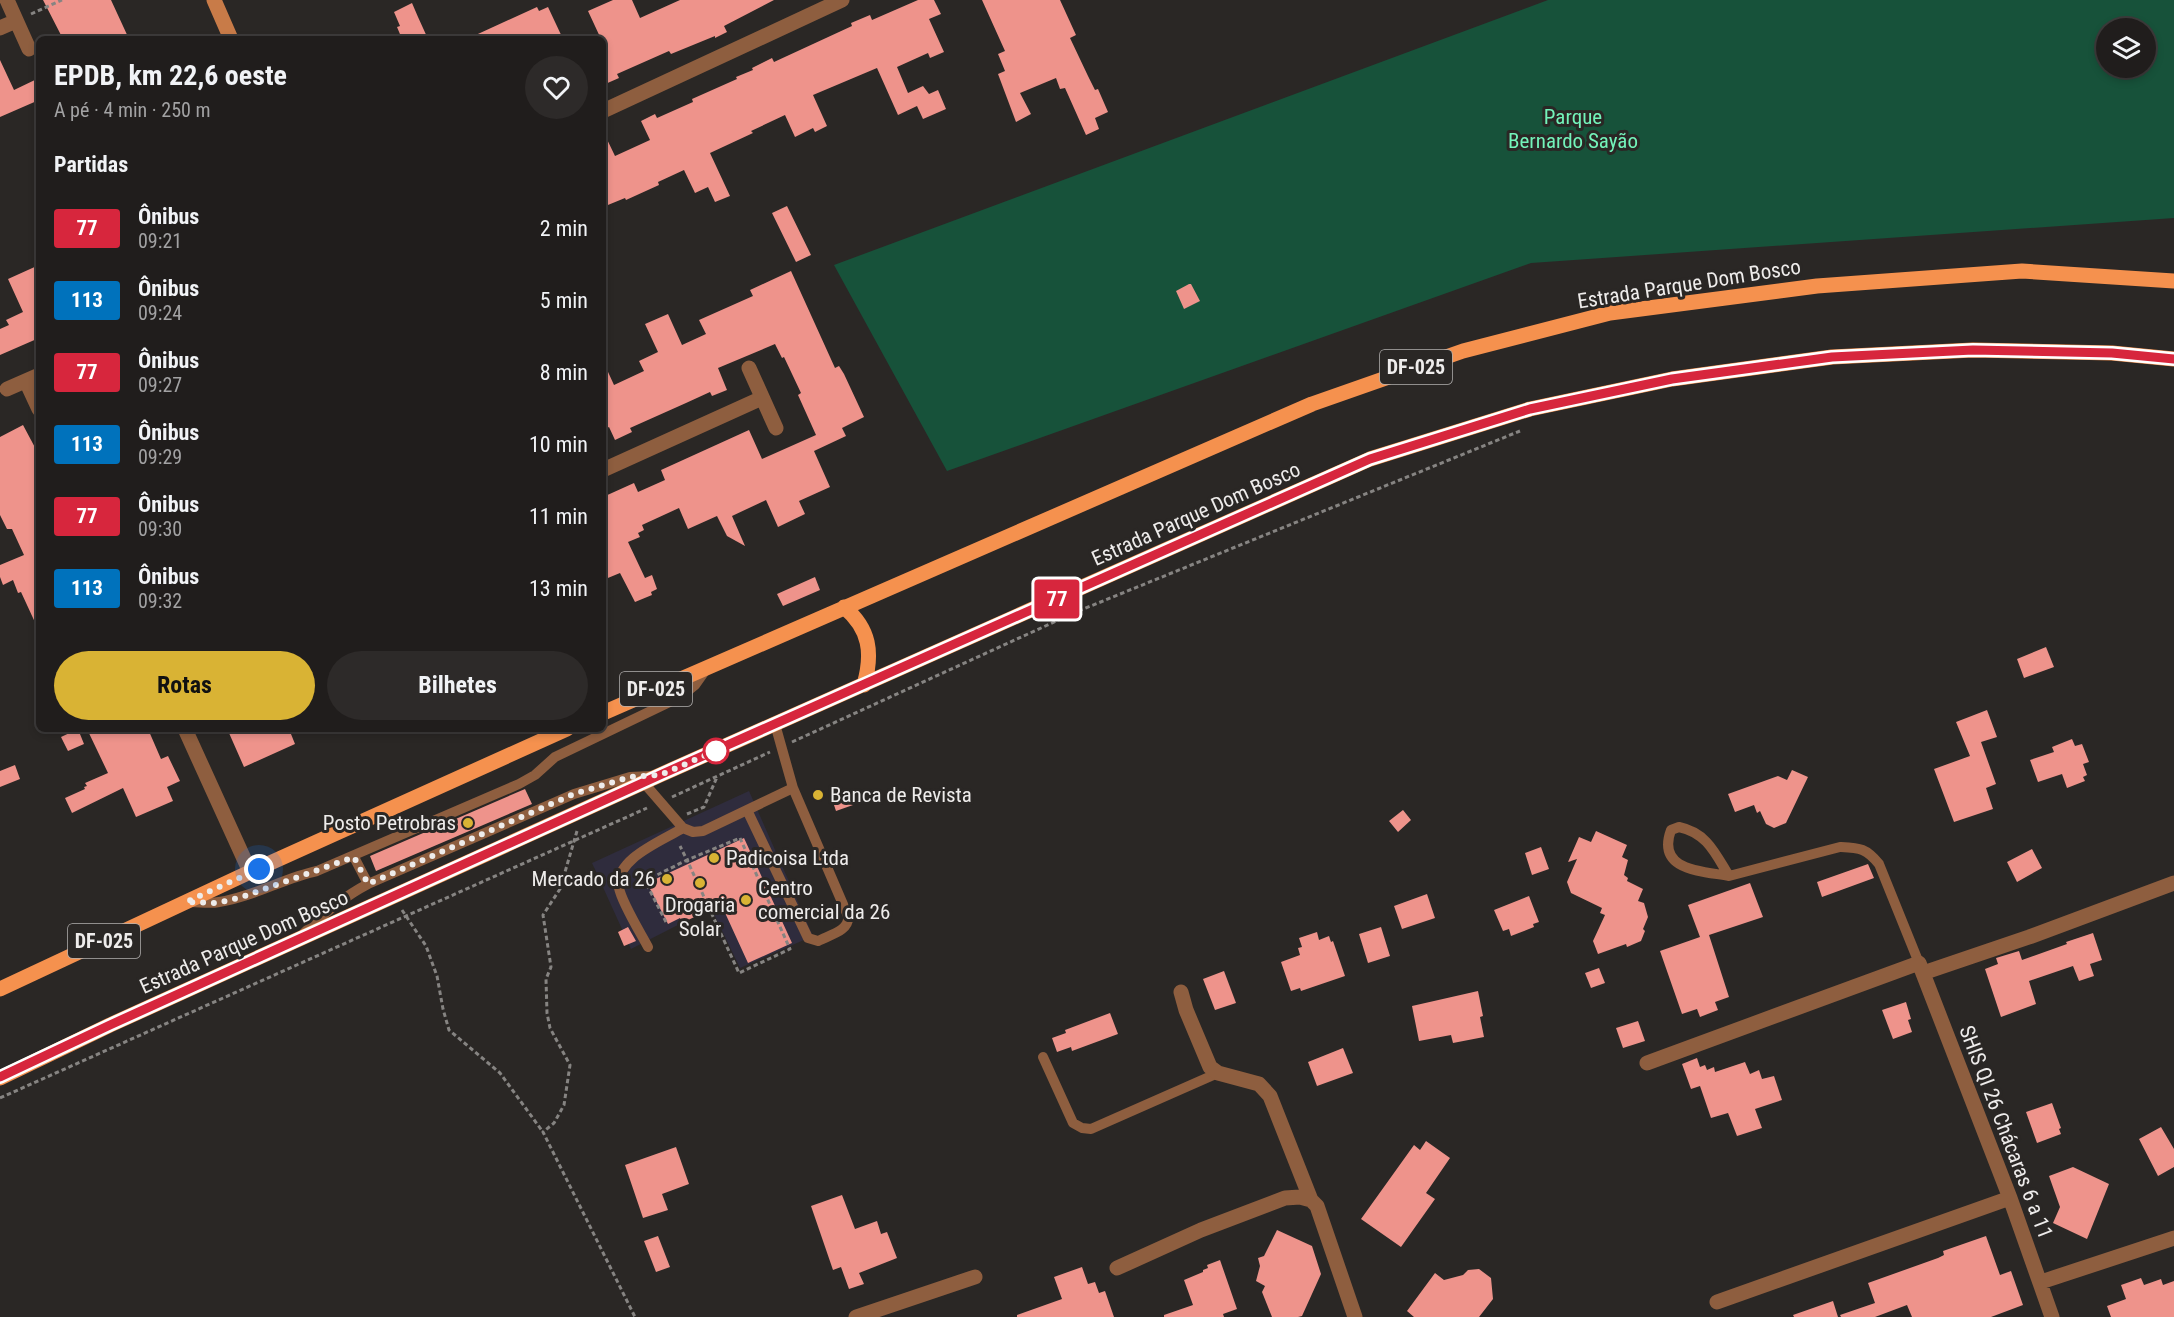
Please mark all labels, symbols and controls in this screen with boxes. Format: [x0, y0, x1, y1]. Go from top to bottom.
map controls [2096, 18, 2156, 78]
button: layers [2096, 18, 2156, 78]
button: heart [525, 56, 588, 119]
text: EPDB, km 22,6 oeste [54, 59, 287, 92]
text: A pé · 4 min · 250 m [54, 98, 211, 122]
park label: Parque Bernardo Sayão [1508, 105, 1638, 153]
text: Partidas [54, 152, 128, 177]
text: Ônibus [138, 204, 199, 229]
text: 77 [76, 216, 98, 240]
text: 2 min [540, 216, 588, 241]
text: 09:21 [138, 229, 182, 253]
street label: Estrada Parque Dom Bosco [1576, 254, 1802, 314]
text: Ônibus [138, 276, 199, 301]
text: 113 [71, 288, 103, 312]
text: 5 min [540, 288, 588, 313]
text: 09:24 [138, 301, 182, 325]
text: Ônibus [138, 348, 199, 373]
road number: DF-025 [1380, 350, 1452, 384]
text: 77 [76, 360, 98, 384]
text: 8 min [540, 360, 588, 385]
text: 09:27 [138, 373, 182, 397]
text: Ônibus [138, 420, 199, 445]
text: 113 [71, 432, 103, 456]
text: 10 min [529, 432, 588, 457]
text: 09:29 [138, 445, 182, 469]
street label: Estrada Parque Dom Bosco [1088, 457, 1304, 571]
text: Ônibus [138, 492, 199, 517]
text: 77 [76, 504, 98, 528]
text: 11 min [529, 504, 588, 529]
text: 09:30 [138, 517, 182, 541]
text: Ônibus [138, 564, 199, 589]
text: 113 [71, 576, 103, 600]
text: 13 min [529, 576, 588, 601]
line badge: 77 [1030, 580, 1084, 618]
text: 77 [1046, 587, 1068, 611]
text: 09:32 [138, 589, 182, 613]
button: Rotas [54, 651, 315, 720]
button: Bilhetes [327, 651, 588, 720]
road number: DF-025 [620, 672, 692, 706]
unlabelled marker [703, 738, 729, 764]
place label: Banca de Revista [830, 783, 972, 807]
marker: Banca de Revista [811, 788, 825, 802]
place label: Posto Petrobras [323, 811, 456, 835]
marker: Posto Petrobras [461, 816, 475, 830]
place label: Padicoisa Ltda [726, 846, 849, 870]
marker: Padicoisa Ltda [707, 851, 721, 865]
your location [244, 854, 274, 884]
place label: Mercado da 26 [532, 867, 655, 891]
marker: Mercado da 26 [660, 872, 674, 886]
marker: Drogaria Solar [693, 876, 707, 890]
place label: Centro comercial da 26 [758, 876, 890, 924]
street label: Estrada Parque Dom Bosco [136, 885, 352, 999]
place label: Drogaria Solar [665, 893, 735, 941]
marker: Centro comercial da 26 [739, 893, 753, 907]
road number: DF-025 [68, 924, 140, 958]
street label: SHIS QI 26 Chácaras 6 a 11 [1954, 1022, 2058, 1242]

